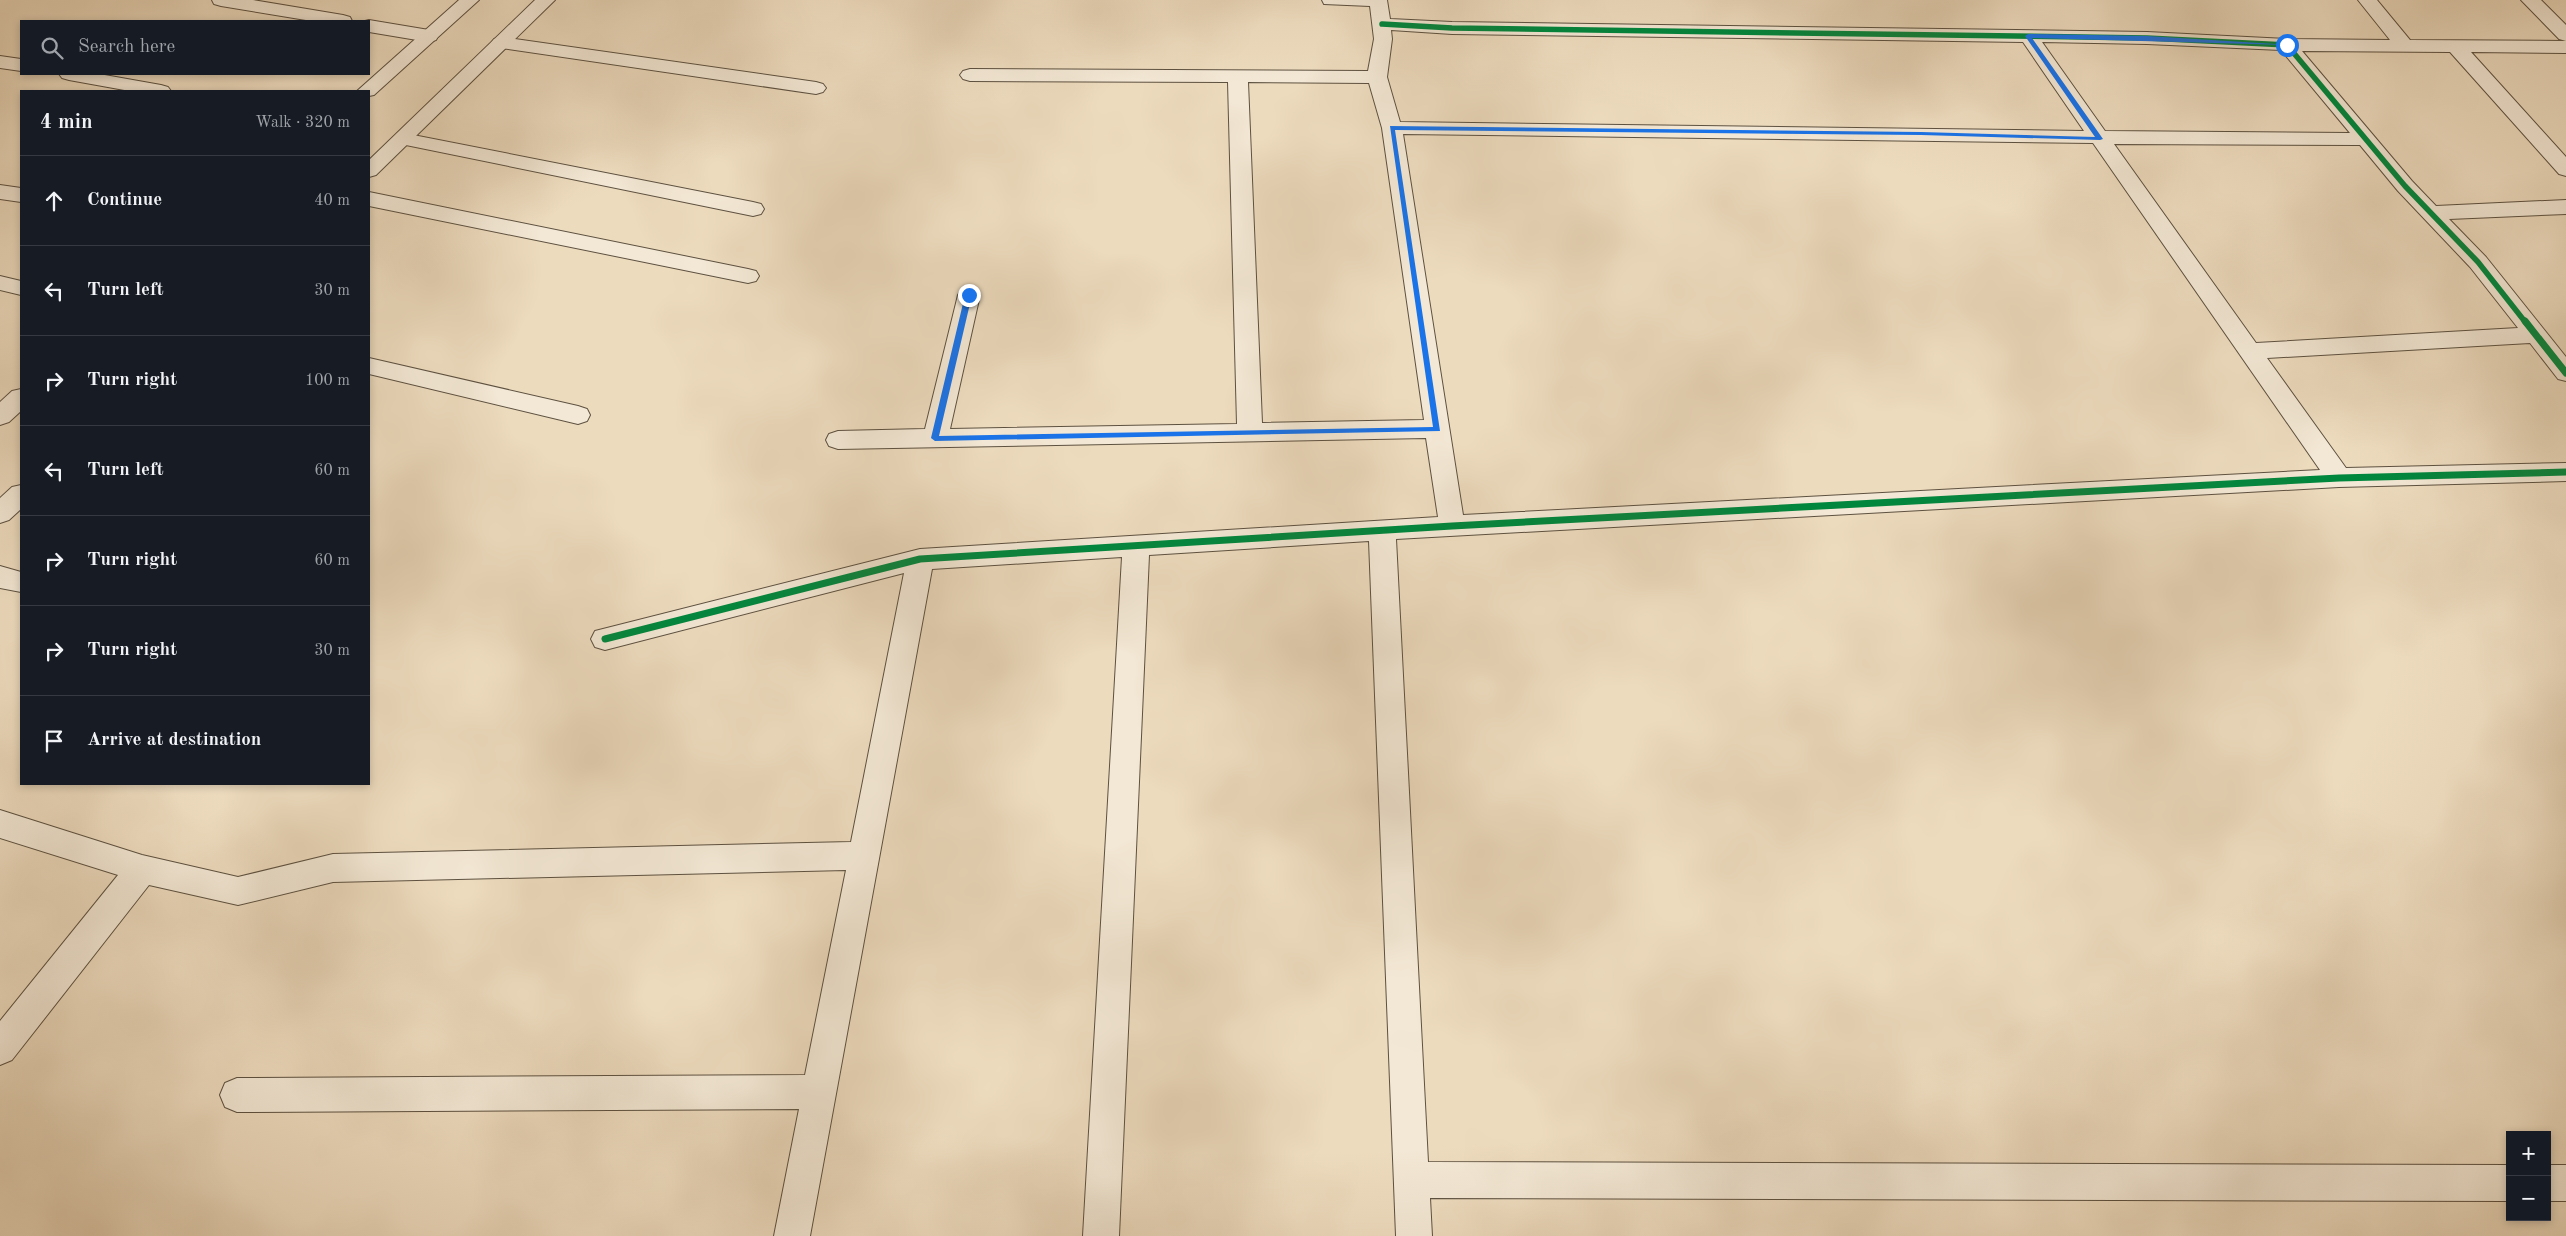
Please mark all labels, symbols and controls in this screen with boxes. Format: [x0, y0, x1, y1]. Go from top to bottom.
search box [20, 20, 370, 75]
icon: search [38, 34, 66, 62]
route start [2276, 34, 2299, 57]
text: Search here [78, 38, 175, 57]
text: 4 min [40, 112, 93, 133]
text: Walk · 320 m [255, 115, 350, 131]
icon: ahead [40, 187, 68, 215]
text: Continue [87, 191, 162, 210]
text: 40 m [314, 193, 350, 209]
icon: left [40, 277, 68, 305]
text: Turn left [87, 281, 164, 300]
text: 30 m [314, 283, 350, 299]
route end [958, 284, 981, 307]
icon: right [40, 367, 68, 395]
text: Turn right [87, 371, 177, 390]
text: 100 m [305, 373, 350, 389]
icon: left [40, 457, 68, 485]
text: Turn left [87, 461, 164, 480]
text: 60 m [314, 463, 350, 479]
icon: right [40, 547, 68, 575]
text: Turn right [87, 551, 177, 570]
text: 60 m [314, 553, 350, 569]
icon: right [40, 637, 68, 665]
text: Turn right [87, 641, 177, 660]
text: 30 m [314, 643, 350, 659]
icon: arrive [40, 727, 68, 755]
text: Arrive at destination [87, 731, 261, 750]
map controls [2506, 1131, 2551, 1221]
button: + [2506, 1131, 2551, 1176]
button: − [2506, 1176, 2551, 1221]

